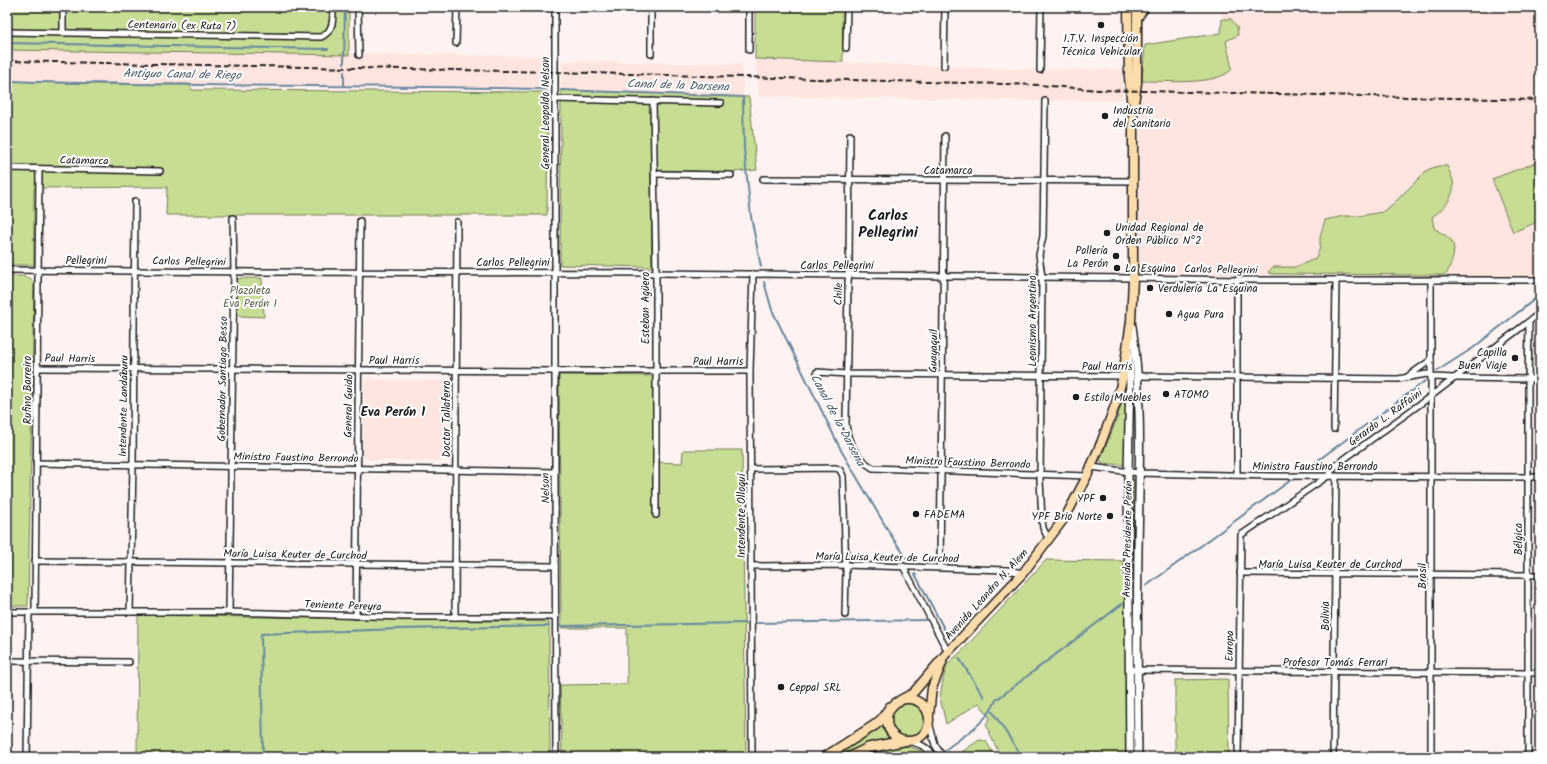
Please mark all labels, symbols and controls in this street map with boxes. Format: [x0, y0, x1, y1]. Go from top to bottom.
street label: Centenario (ex Ruta 7) [127, 16, 237, 36]
marker: I.T.V. Inspección Técnica Vehicular [1096, 20, 1106, 30]
place label: I.T.V. Inspección Técnica Vehicular [1061, 30, 1142, 61]
street label: General Leopoldo Nelson [537, 56, 555, 169]
water label: Antiguo Canal de Riego [123, 64, 243, 85]
water label: Canal de la Darsena [627, 74, 731, 97]
place label: Industria del Sanitario [1113, 102, 1171, 133]
marker: Industria del Sanitario [1100, 111, 1110, 121]
street label: Catamarca [59, 152, 109, 170]
street label: Catamarca [924, 162, 972, 180]
district label: Carlos Pellegrini [858, 204, 919, 245]
place label: Unidad Regional de Orden Público Nº2 [1115, 219, 1203, 250]
marker: Unidad Regional de Orden Público Nº2 [1102, 228, 1112, 238]
place label: Pollería La Perón [1067, 242, 1108, 273]
marker: Pollería La Perón [1111, 251, 1121, 261]
street label: Pellegrini [65, 252, 107, 270]
street label: Carlos Pellegrini [152, 252, 226, 272]
street label: Carlos Pellegrini [476, 254, 550, 272]
street label: Carlos Pellegrini [800, 257, 874, 275]
place label: La Esquina [1125, 260, 1176, 278]
street label: Carlos Pellegrini [1184, 260, 1258, 280]
marker: La Esquina [1112, 263, 1122, 273]
street label: Esteban Agüero [637, 272, 655, 344]
street label: Leonismo Argentino [1024, 275, 1042, 367]
place label: Verdulería La Esquina [1158, 280, 1258, 298]
park label: Plazoleta Eva Perón I [223, 282, 277, 313]
street label: Chile [830, 282, 848, 306]
marker: Verdulería La Esquina [1145, 283, 1155, 293]
place label: Agua Pura [1177, 306, 1224, 324]
marker: Agua Pura [1164, 309, 1174, 319]
street label: Gobernador Santiago Besso [213, 316, 233, 442]
street label: Guayaquil [925, 329, 943, 373]
place label: Capilla Buen Viaje [1458, 344, 1507, 375]
street label: Paul Harris [45, 350, 96, 368]
street label: Paul Harris [369, 352, 420, 370]
street label: Paul Harris [693, 353, 744, 371]
marker: Capilla Buen Viaje [1510, 353, 1520, 363]
street label: Intendente Landáburu [114, 354, 134, 457]
street label: Rufino Barreiro [19, 356, 37, 424]
street label: Paul Harris [1082, 358, 1133, 376]
water label: Canal de la Darsena [805, 371, 871, 471]
street label: General Guido [339, 374, 359, 438]
street label: Doctor Tallaferro [438, 380, 456, 458]
street label: Gerardo L. Raffaini [1345, 384, 1427, 451]
place label: ATOMO [1174, 386, 1209, 404]
place label: Estilo Muebles [1084, 389, 1151, 407]
marker: ATOMO [1161, 389, 1171, 399]
marker: Estilo Muebles [1071, 392, 1081, 402]
district label: Eva Perón 1 [361, 402, 425, 423]
street label: Ministro Faustino Berrondo [233, 448, 359, 468]
street label: Ministro Faustino Berrondo [905, 452, 1031, 474]
street label: Ministro Faustino Berrondo [1252, 458, 1378, 476]
street label: Nelson [537, 472, 555, 503]
street label: Intendente Olloqui [733, 473, 751, 558]
street label: Avenida Presidente Perón [1118, 480, 1138, 598]
place label: YPF [1077, 490, 1096, 508]
marker: YPF [1098, 493, 1108, 503]
place label: FADEMA [924, 506, 966, 524]
place label: YPF Brio Norte [1032, 508, 1102, 526]
marker: FADEMA [911, 509, 921, 519]
marker: YPF Brio Norte [1105, 511, 1115, 521]
street label: Bélgica [1510, 523, 1528, 555]
street label: María Luisa Keuter de Curchod [223, 545, 367, 565]
street label: Avenida Leandro N. Alem [941, 545, 1033, 644]
street label: María Luisa Keuter de Curchod [815, 548, 959, 568]
street label: María Luisa Keuter de Curchod [1258, 556, 1402, 574]
street label: Brasil [1414, 563, 1432, 589]
street label: Teniente Pereyra [304, 596, 382, 616]
street label: Bolivia [1317, 601, 1335, 631]
street label: Europa [1221, 630, 1239, 662]
street label: Profesor Tomás Ferrari [1283, 654, 1388, 672]
place label: Ceppal SRL [789, 679, 842, 697]
marker: Ceppal SRL [776, 682, 786, 692]

